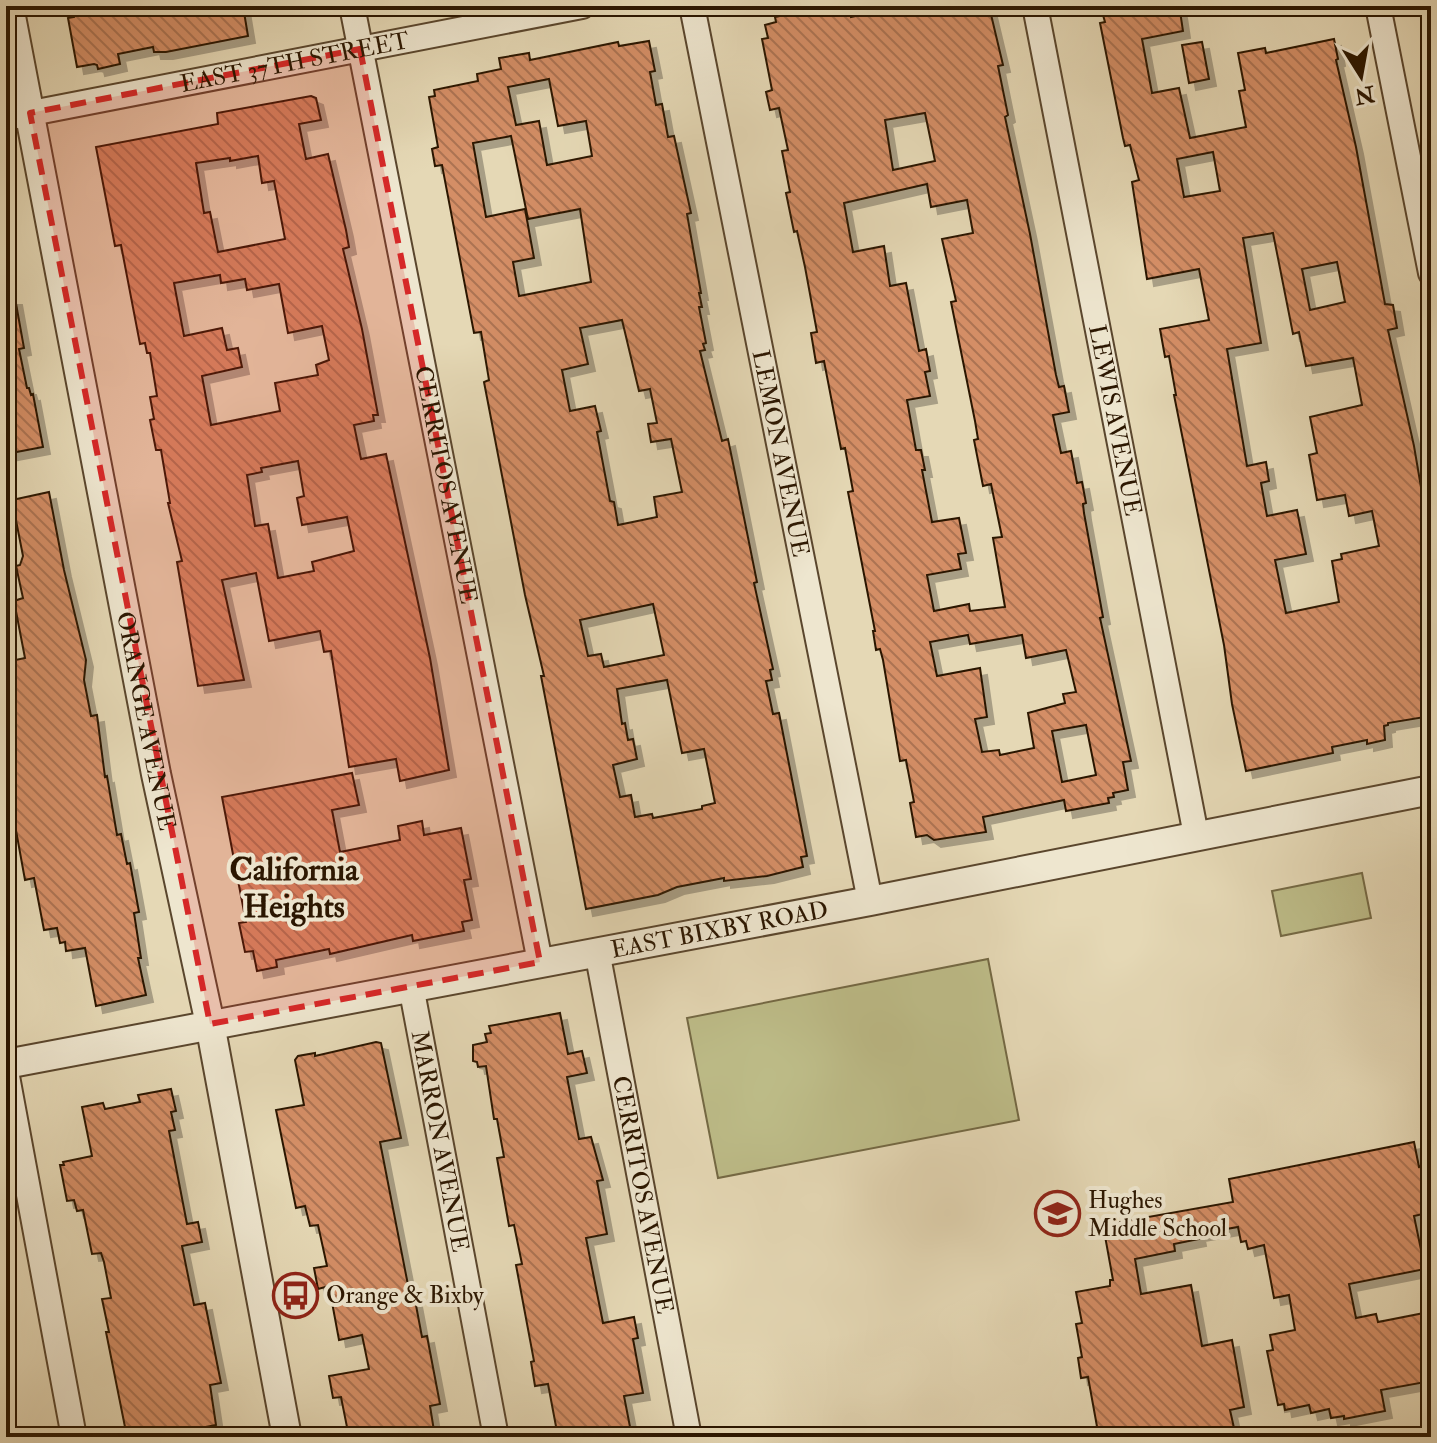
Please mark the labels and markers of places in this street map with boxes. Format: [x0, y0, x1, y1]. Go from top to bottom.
place label: Hughes Middle School [1088, 1185, 1227, 1244]
school or university icon: Hughes Middle School [1033, 1190, 1081, 1238]
bus stop icon: Orange & Bixby [271, 1271, 319, 1319]
place label: Orange & Bixby [326, 1280, 484, 1311]

